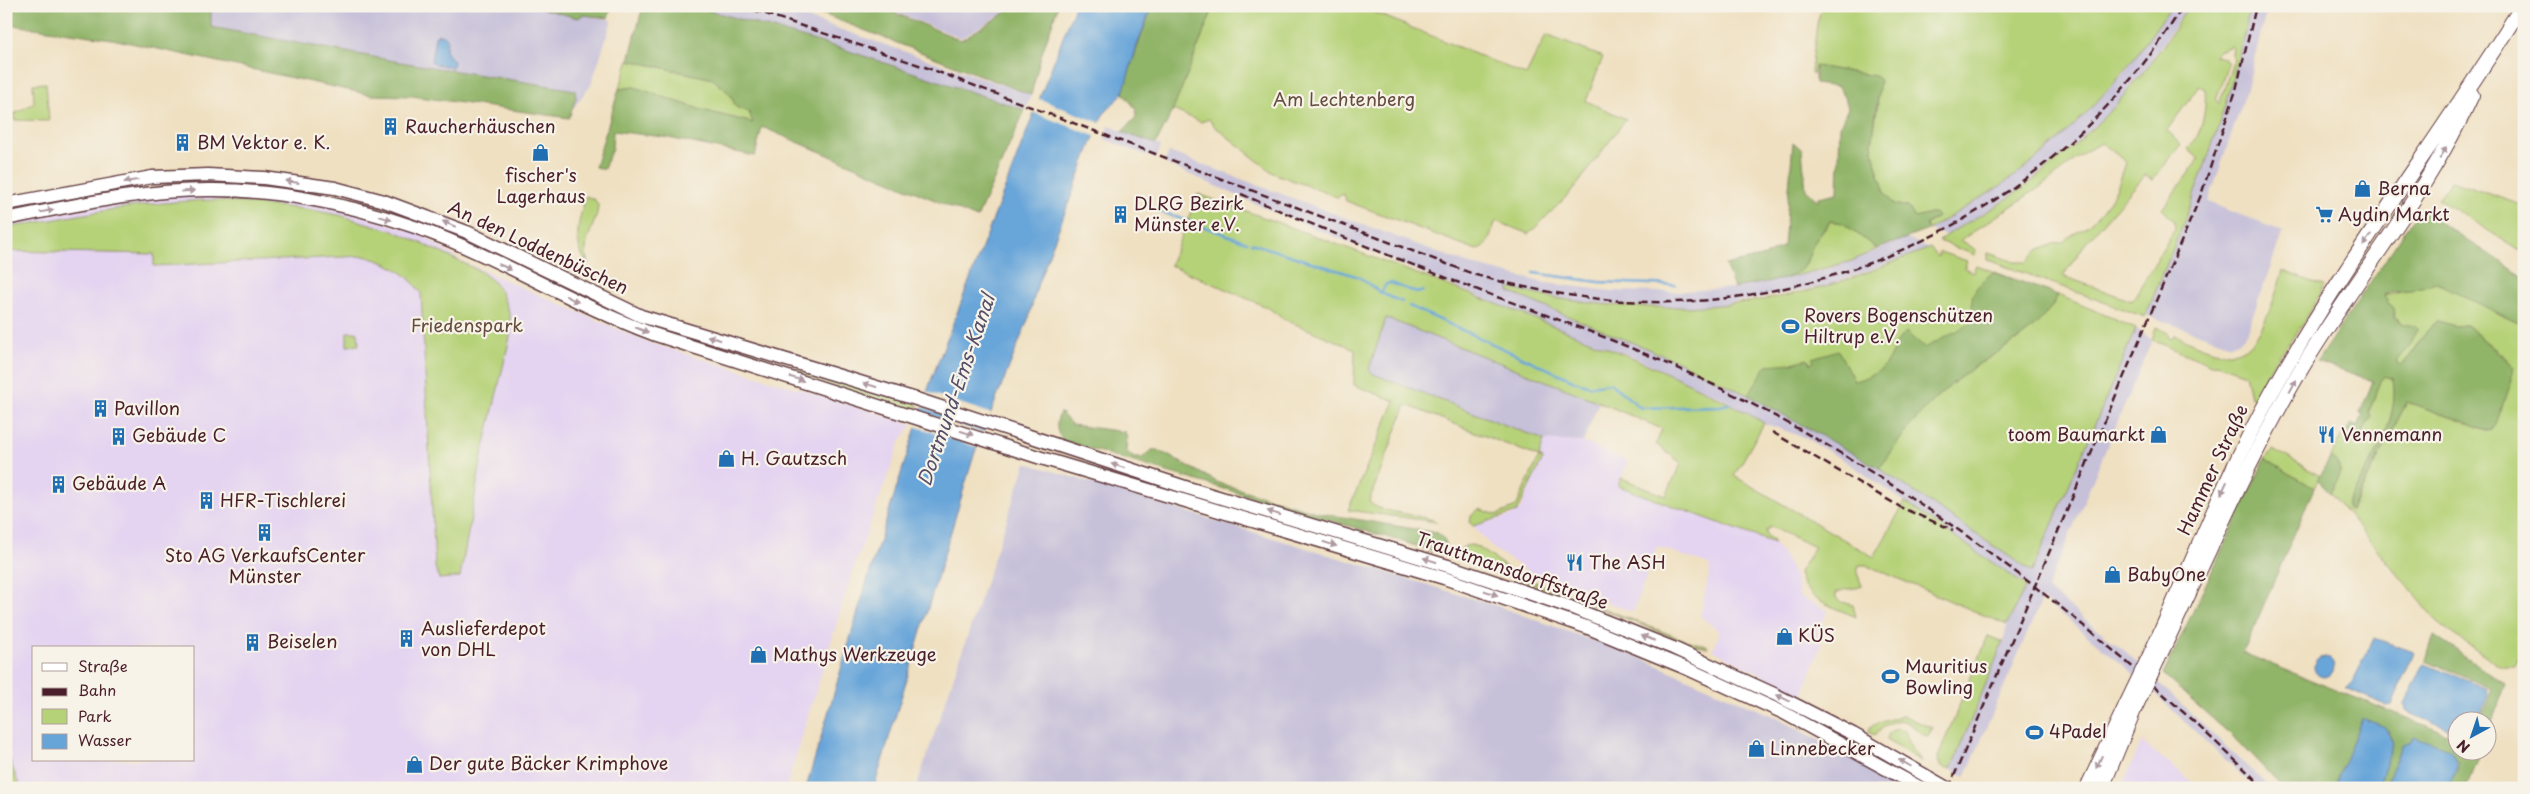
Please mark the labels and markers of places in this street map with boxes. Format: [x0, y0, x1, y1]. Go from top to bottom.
place label: Raucherhäuschen [405, 112, 556, 139]
building icon: Raucherhäuschen [381, 117, 401, 137]
place label: BM Vektor e. K. [197, 128, 330, 155]
building icon: BM Vektor e. K. [173, 133, 193, 153]
shop icon: fischer's Lagerhaus [531, 143, 551, 163]
place label: fischer's Lagerhaus [496, 161, 586, 209]
place label: Berna [2377, 174, 2431, 201]
shop icon: Berna [2353, 179, 2373, 199]
place label: DLRG Bezirk Münster e.V. [1134, 189, 1244, 237]
place label: Aydin Markt [2338, 200, 2450, 227]
building icon: DLRG Bezirk Münster e.V. [1110, 204, 1130, 224]
supermarket icon: Aydin Markt [2314, 205, 2334, 225]
place label: Rovers Bogenschützen Hiltrup e.V. [1804, 301, 1993, 349]
sports icon: Rovers Bogenschützen Hiltrup e.V. [1780, 316, 1800, 336]
place label: Pavillon [114, 394, 180, 421]
building icon: Pavillon [90, 399, 110, 419]
place label: toom Baumarkt [2008, 420, 2145, 447]
place label: Vennemann [2341, 420, 2442, 447]
place label: Gebäude C [132, 421, 226, 448]
shop icon: toom Baumarkt [2149, 425, 2169, 445]
restaurant icon: Vennemann [2317, 425, 2337, 445]
building icon: Gebäude C [108, 426, 128, 446]
place label: H. Gautzsch [741, 444, 847, 471]
shop icon: H. Gautzsch [717, 449, 737, 469]
place label: Gebäude A [72, 469, 166, 496]
building icon: Gebäude A [48, 474, 68, 494]
place label: HFR-Tischlerei [220, 486, 346, 513]
building icon: HFR-Tischlerei [196, 491, 216, 511]
building icon: Sto AG VerkaufsCenter Münster [255, 523, 275, 543]
place label: Sto AG VerkaufsCenter Münster [165, 541, 366, 589]
place label: The ASH [1589, 548, 1666, 575]
restaurant icon: The ASH [1565, 553, 1585, 573]
place label: BabyOne [2127, 560, 2207, 587]
shop icon: BabyOne [2103, 565, 2123, 585]
place label: Auslieferdepot von DHL [421, 614, 546, 662]
place label: KÜS [1798, 621, 1835, 648]
shop icon: KÜS [1774, 626, 1794, 646]
place label: Beiselen [267, 627, 338, 654]
building icon: Auslieferdepot von DHL [397, 629, 417, 649]
building icon: Beiselen [243, 632, 263, 652]
place label: Mathys Werkzeuge [773, 640, 937, 667]
shop icon: Mathys Werkzeuge [749, 645, 769, 665]
place label: Mauritius Bowling [1905, 652, 1987, 700]
sports icon: Mauritius Bowling [1881, 667, 1901, 687]
place label: 4Padel [2049, 717, 2107, 744]
sports icon: 4Padel [2025, 722, 2045, 742]
place label: Linnebecker [1770, 734, 1876, 761]
shop icon: Linnebecker [1746, 739, 1766, 759]
place label: Der gute Bäcker Krimphove [429, 749, 668, 776]
shop icon: Der gute Bäcker Krimphove [405, 754, 425, 774]

